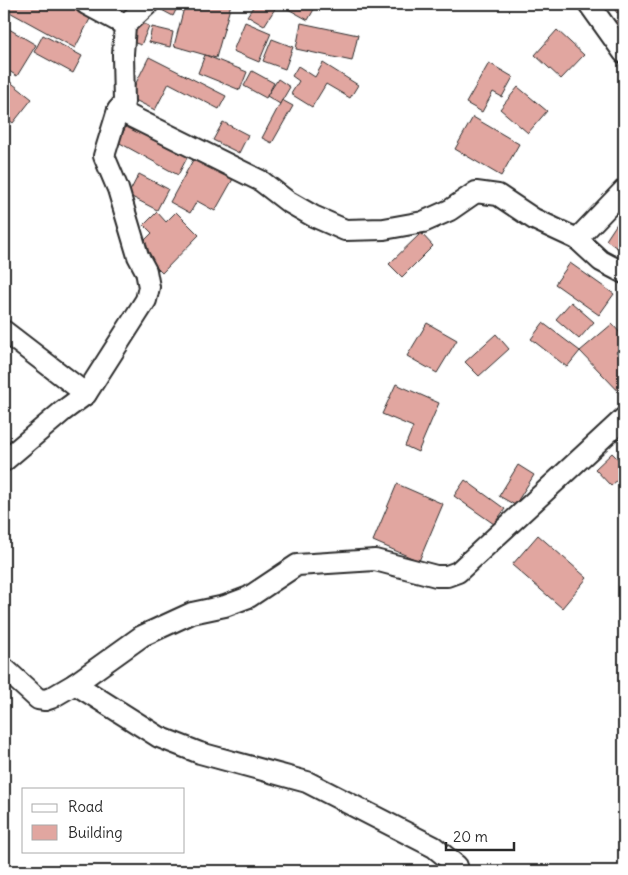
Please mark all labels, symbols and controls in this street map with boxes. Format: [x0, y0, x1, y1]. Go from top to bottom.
legend [22, 788, 185, 852]
text: Road [68, 797, 103, 816]
scale bar [446, 820, 513, 852]
text: Building [68, 823, 123, 842]
text: 20 m [453, 827, 488, 846]

